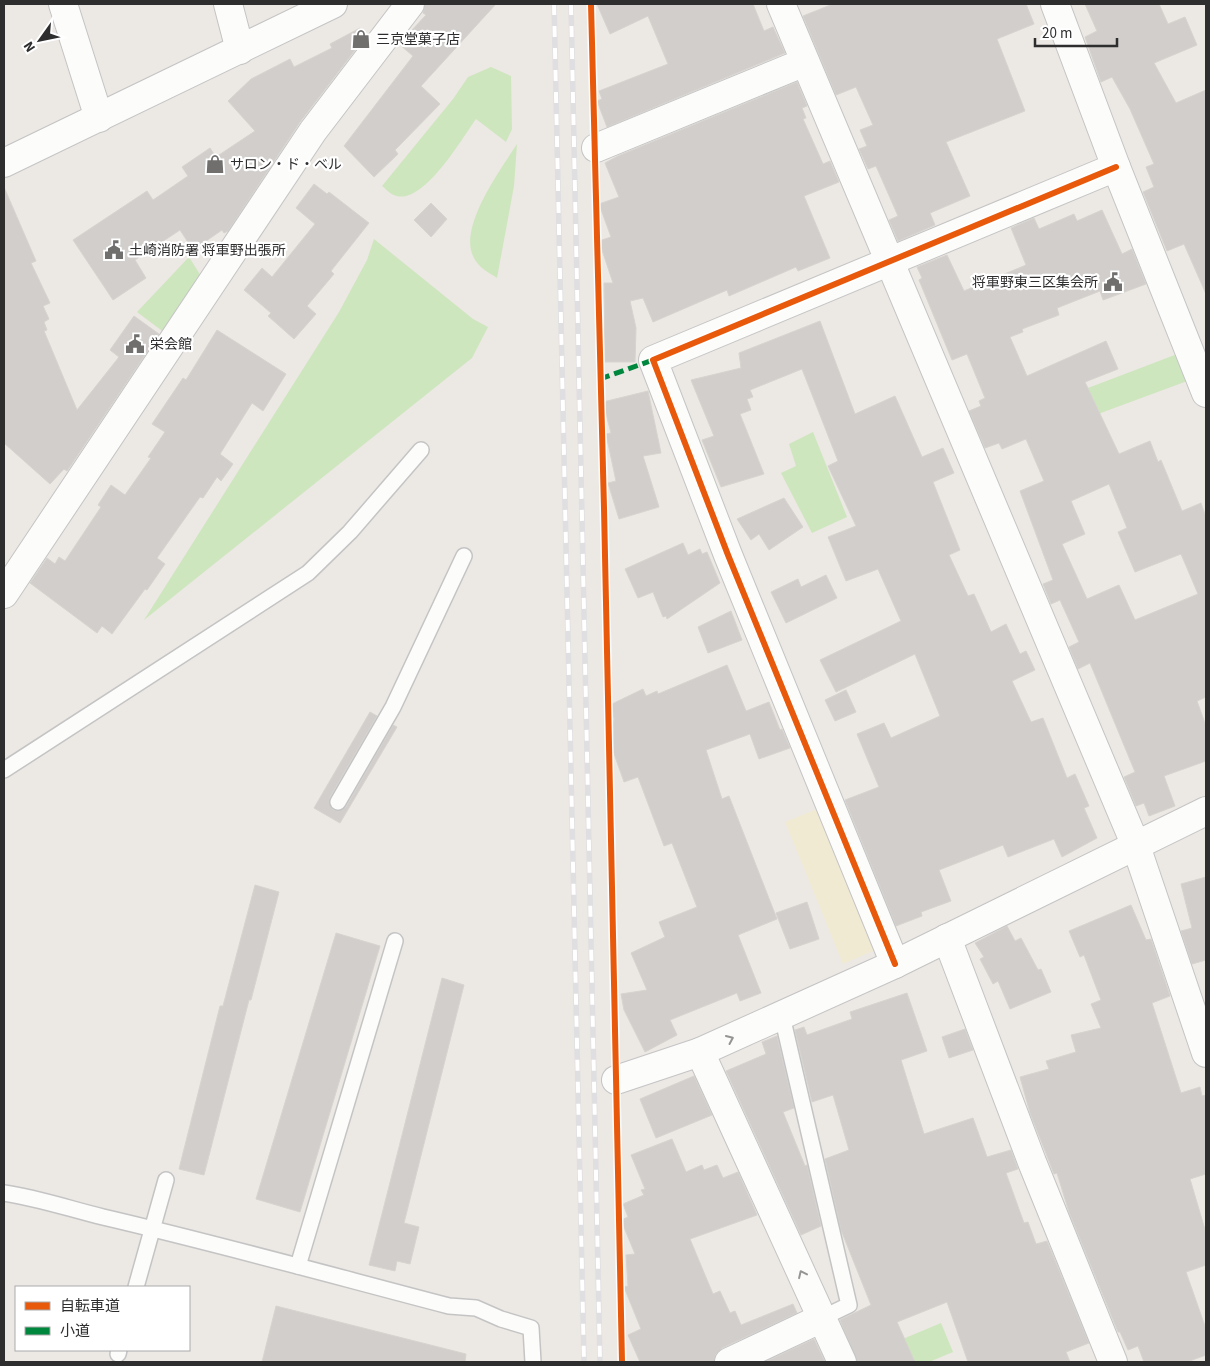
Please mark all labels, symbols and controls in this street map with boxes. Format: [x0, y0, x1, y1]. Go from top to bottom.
north arrow [15, 15, 65, 65]
scale bar [1035, 15, 1118, 47]
text: 20 m [1042, 23, 1072, 44]
shop icon: 三京堂菓子店 [350, 28, 372, 50]
place label: 三京堂菓子店 [376, 30, 460, 50]
text: N [19, 37, 41, 56]
shop icon: サロン・ド・ベル [204, 153, 226, 175]
place label: サロン・ド・ベル [230, 155, 342, 175]
public building icon: 土崎消防署 将軍野出張所 [103, 239, 125, 261]
place label: 土崎消防署 将軍野出張所 [129, 241, 286, 261]
public building icon: 将軍野東三区集会所 [1102, 271, 1124, 293]
place label: 将軍野東三区集会所 [972, 273, 1098, 293]
public building icon: 栄会館 [124, 333, 146, 355]
place label: 栄会館 [150, 335, 192, 355]
one-way arrow [725, 1034, 734, 1045]
one-way arrow [798, 1270, 808, 1279]
legend [15, 1286, 190, 1351]
text: 自転車道 [60, 1296, 120, 1317]
text: 小道 [60, 1321, 90, 1342]

